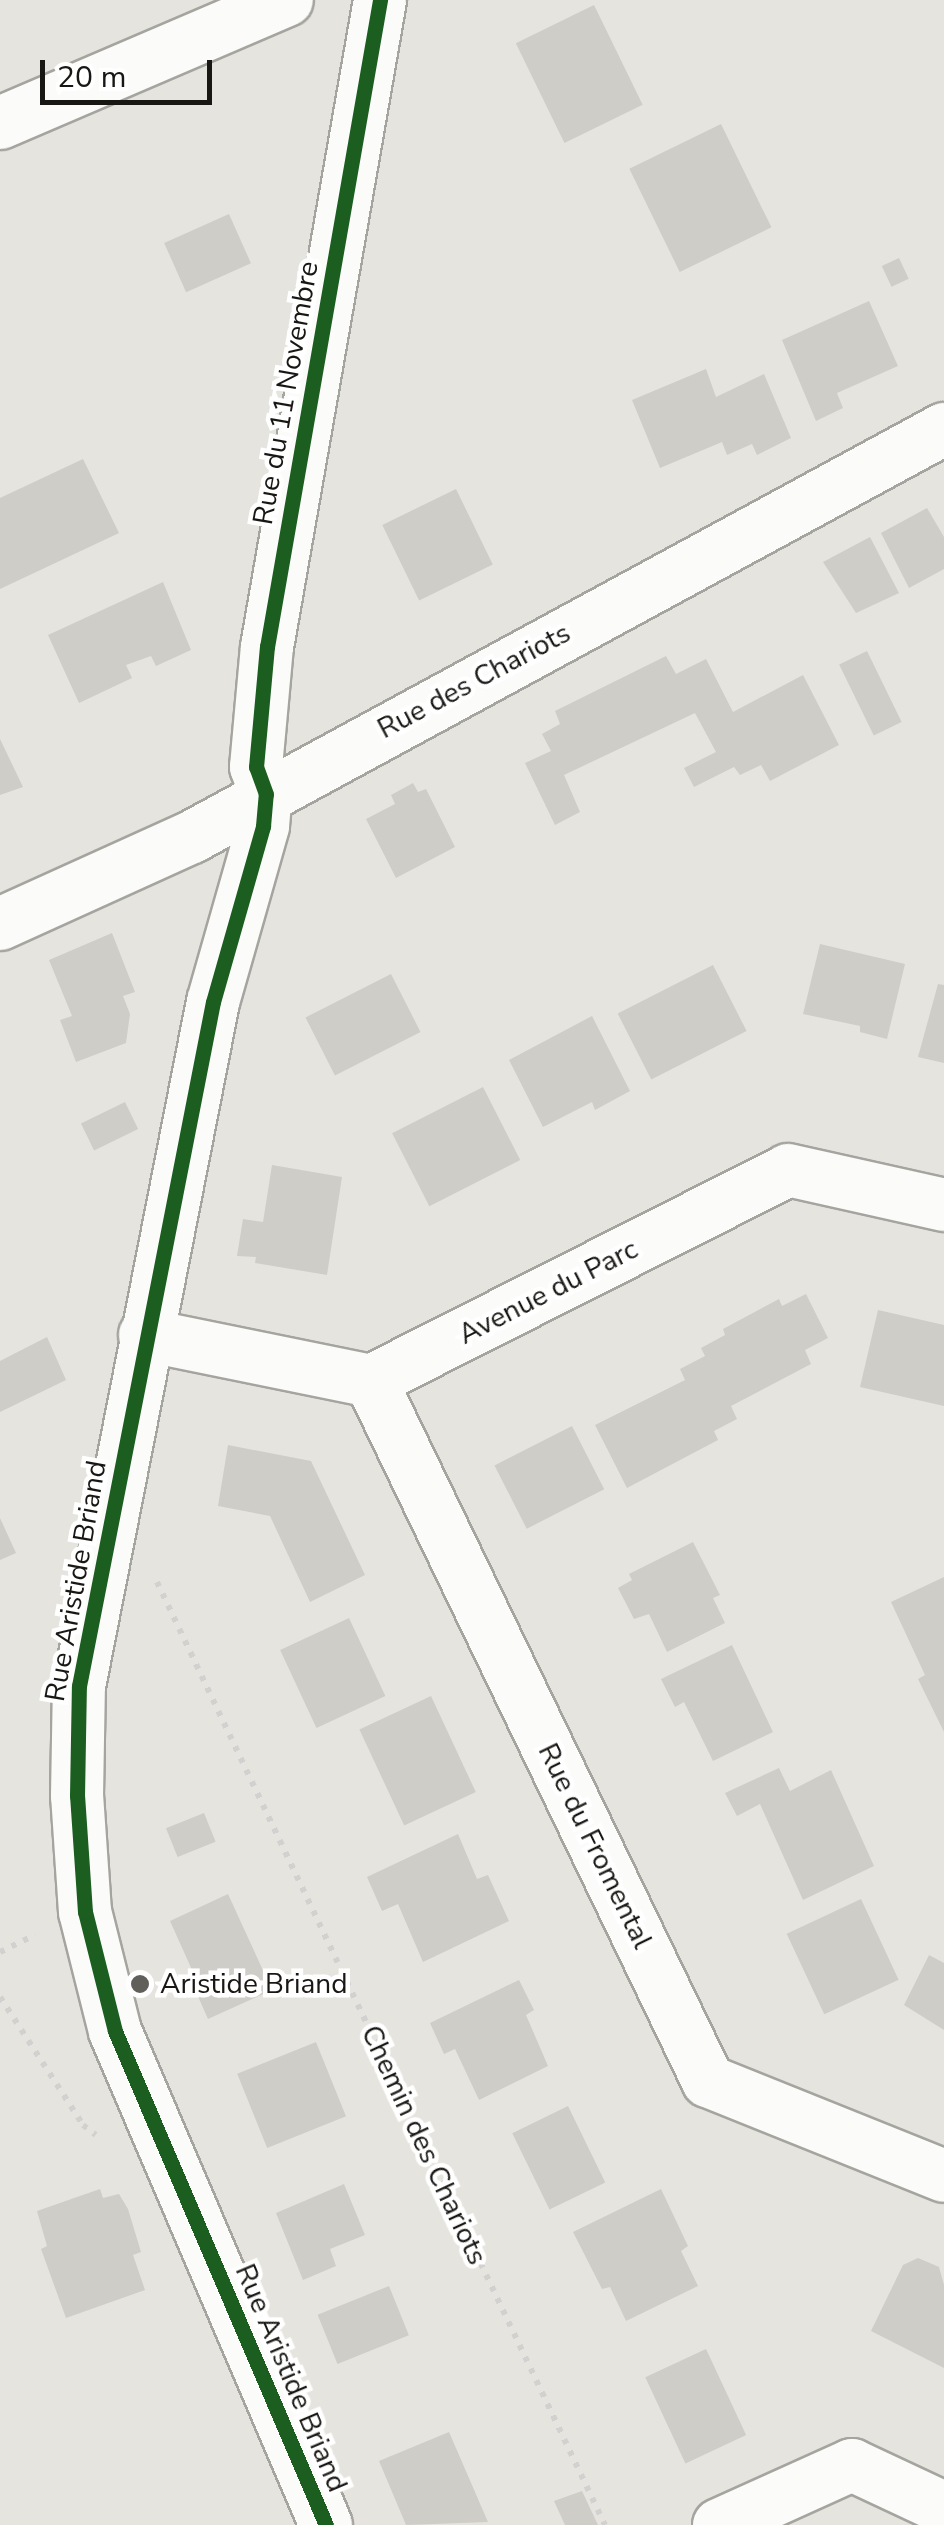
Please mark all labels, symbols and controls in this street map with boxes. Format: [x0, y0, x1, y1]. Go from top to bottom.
scale bar [45, 40, 218, 102]
text: 20 m [57, 57, 126, 98]
street label: Rue du 11 Novembre [246, 259, 326, 527]
street label: Rue des Chariots [372, 616, 576, 746]
street label: Avenue du Parc [453, 1232, 643, 1352]
street label: Rue Aristide Briand [38, 1458, 114, 1704]
street label: Rue du Fromental [531, 1738, 659, 1954]
place label: Aristide Briand [160, 1967, 347, 2001]
marker: Aristide Briand [129, 1973, 151, 1995]
street label: Chemin des Chariots [354, 2020, 494, 2270]
street label: Rue Aristide Briand [228, 2259, 354, 2497]

